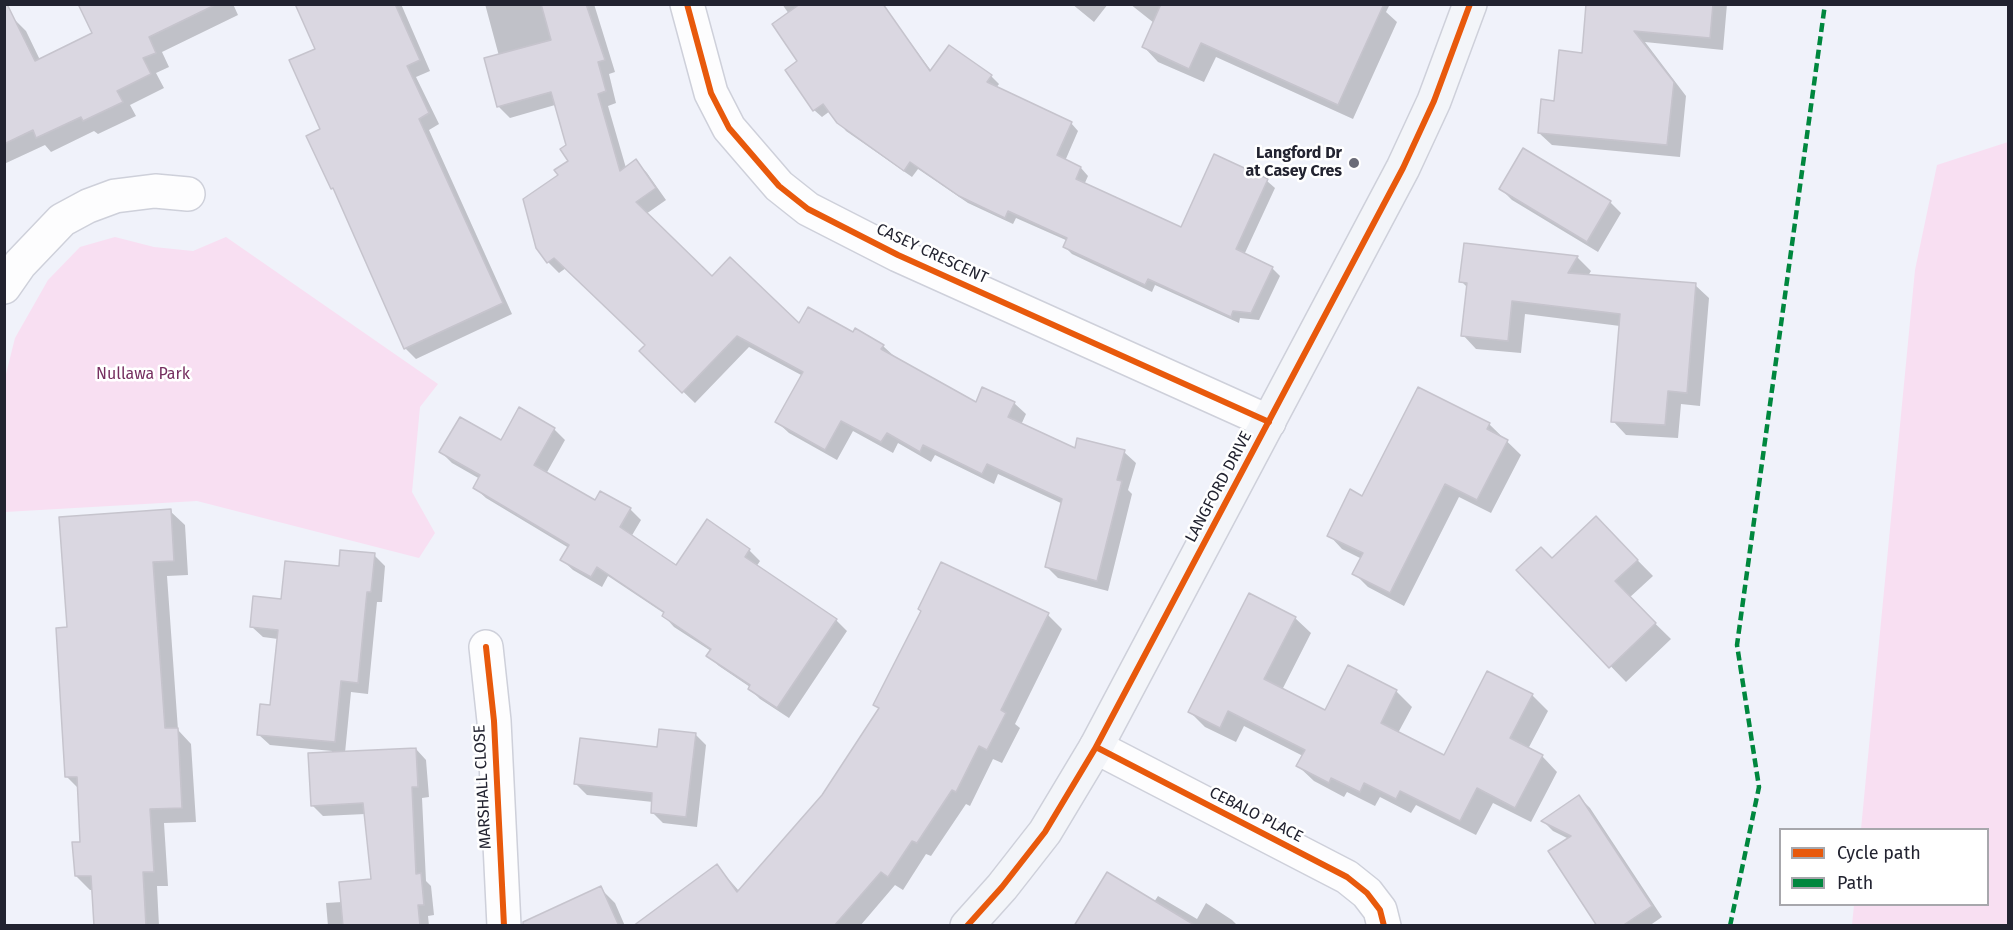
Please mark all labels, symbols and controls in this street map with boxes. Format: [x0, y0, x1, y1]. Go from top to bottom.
place label: Langford Dr at Casey Cres [1246, 144, 1342, 182]
marker: Langford Dr at Casey Cres [1347, 156, 1361, 170]
street label: CASEY CRESCENT [873, 220, 991, 288]
park label: Nullawa Park [96, 365, 190, 385]
street label: LANGFORD DRIVE [1182, 428, 1256, 546]
street label: MARSHALL CLOSE [470, 724, 496, 850]
street label: CEBALO PLACE [1206, 783, 1306, 847]
legend [1779, 828, 1989, 906]
text: Cycle path [1837, 842, 1921, 864]
text: Path [1837, 872, 1873, 894]

